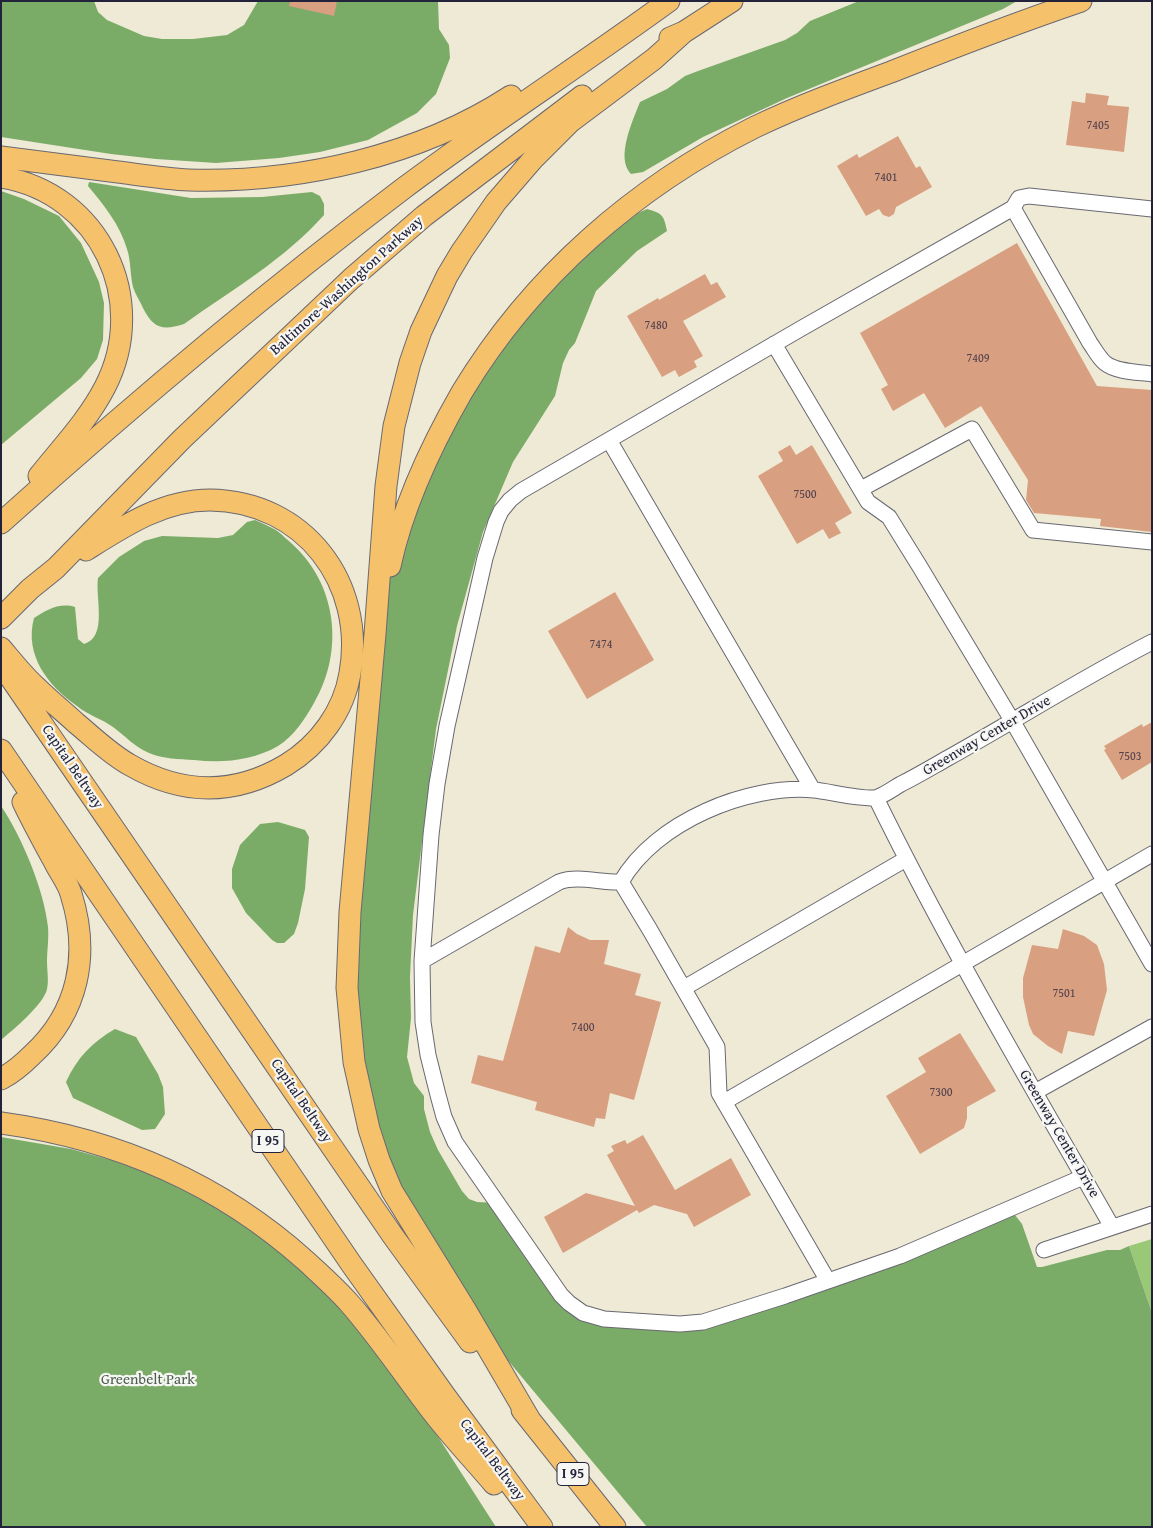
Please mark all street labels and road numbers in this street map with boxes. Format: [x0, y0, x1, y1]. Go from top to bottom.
street label: Baltimore-Washington Parkway [267, 212, 427, 360]
street label: Greenway Center Drive [920, 692, 1054, 780]
street label: Capital Beltway [37, 722, 107, 812]
street label: Capital Beltway [266, 1056, 336, 1146]
street label: Greenway Center Drive [1015, 1067, 1103, 1201]
road number: I 95 [252, 1130, 284, 1152]
street label: Capital Beltway [455, 1416, 529, 1504]
road number: I 95 [557, 1462, 589, 1486]

